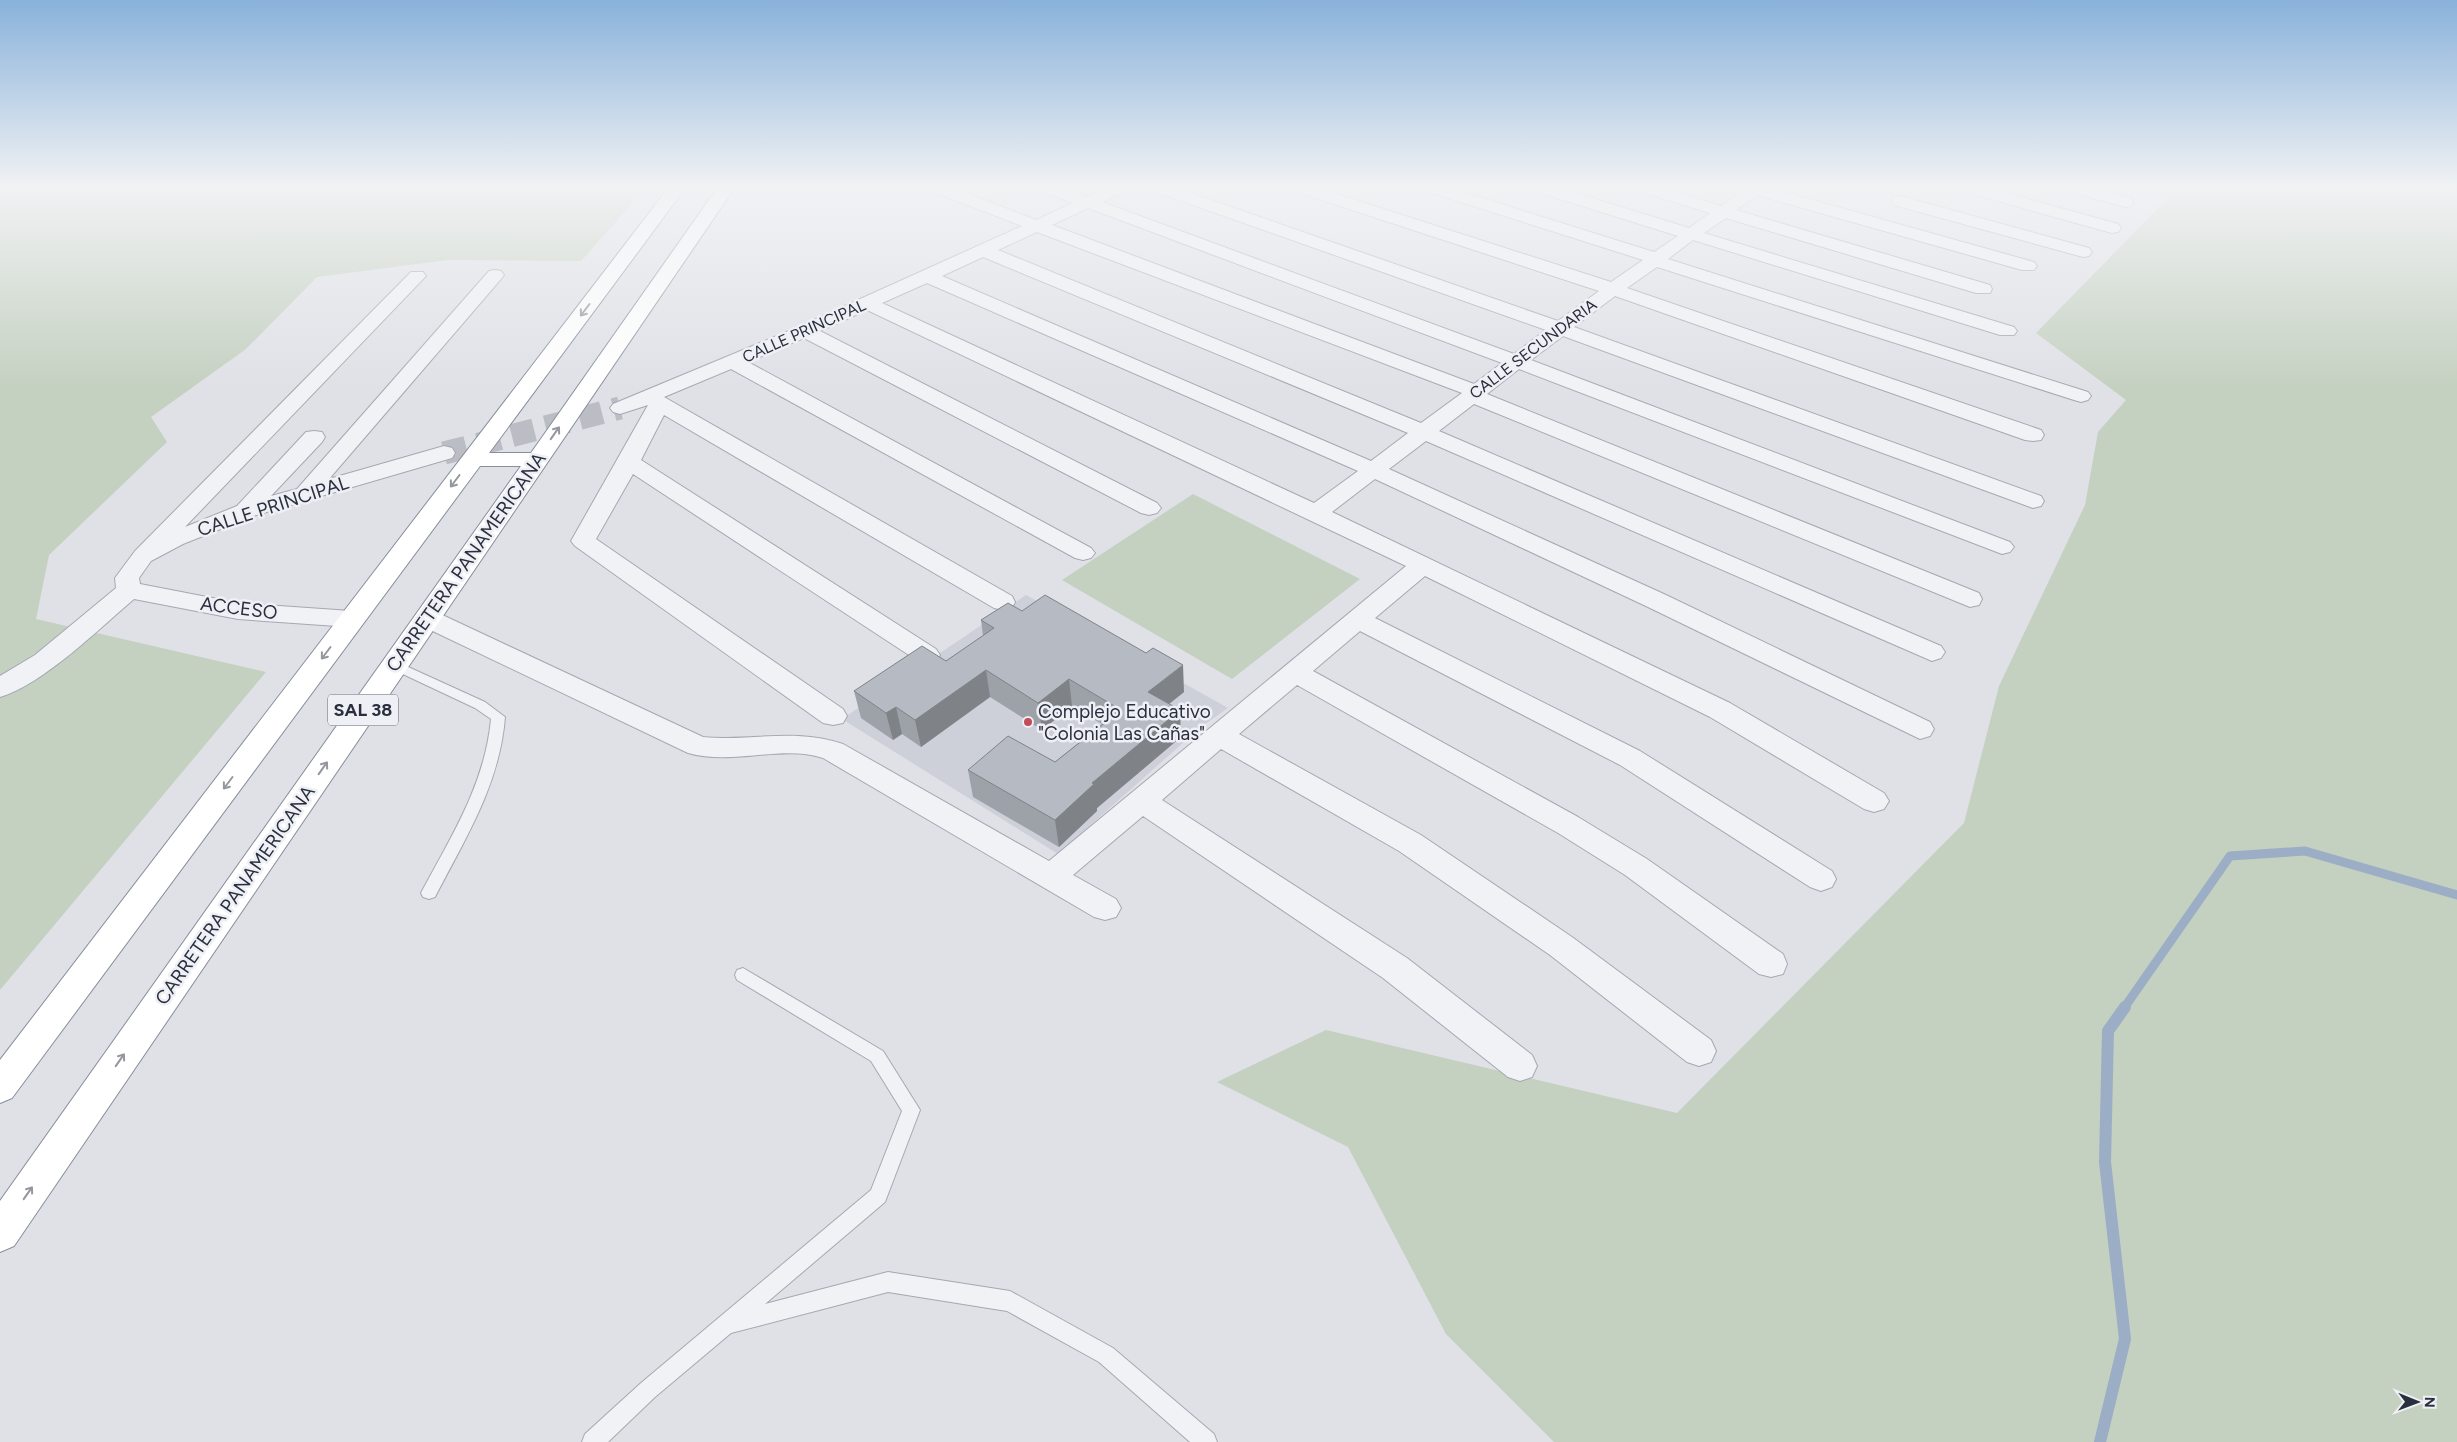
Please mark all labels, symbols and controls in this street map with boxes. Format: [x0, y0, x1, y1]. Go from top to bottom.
street label: CALLE PRINCIPAL [740, 295, 869, 367]
street label: CALLE SECUNDARIA [1466, 295, 1600, 403]
one-way arrow [580, 303, 590, 317]
one-way arrow [550, 426, 560, 440]
street label: CARRETERA PANAMERICANA [381, 448, 551, 676]
street label: CALLE PRINCIPAL [194, 471, 352, 541]
one-way arrow [450, 474, 461, 487]
street label: ACCESO [199, 592, 279, 624]
one-way arrow [321, 646, 331, 660]
road number: SAL 38 [328, 694, 398, 726]
place label: Complejo Educativo "Colonia Las Cañas" [1038, 700, 1211, 745]
marker: Complejo Educativo "Colonia Las Cañas" [1022, 716, 1034, 728]
one-way arrow [318, 761, 328, 775]
one-way arrow [223, 776, 233, 790]
street label: CARRETERA PANAMERICANA [150, 781, 320, 1009]
one-way arrow [115, 1053, 125, 1067]
one-way arrow [23, 1186, 33, 1200]
north arrow [2392, 1377, 2442, 1427]
text: N [2421, 1397, 2438, 1408]

